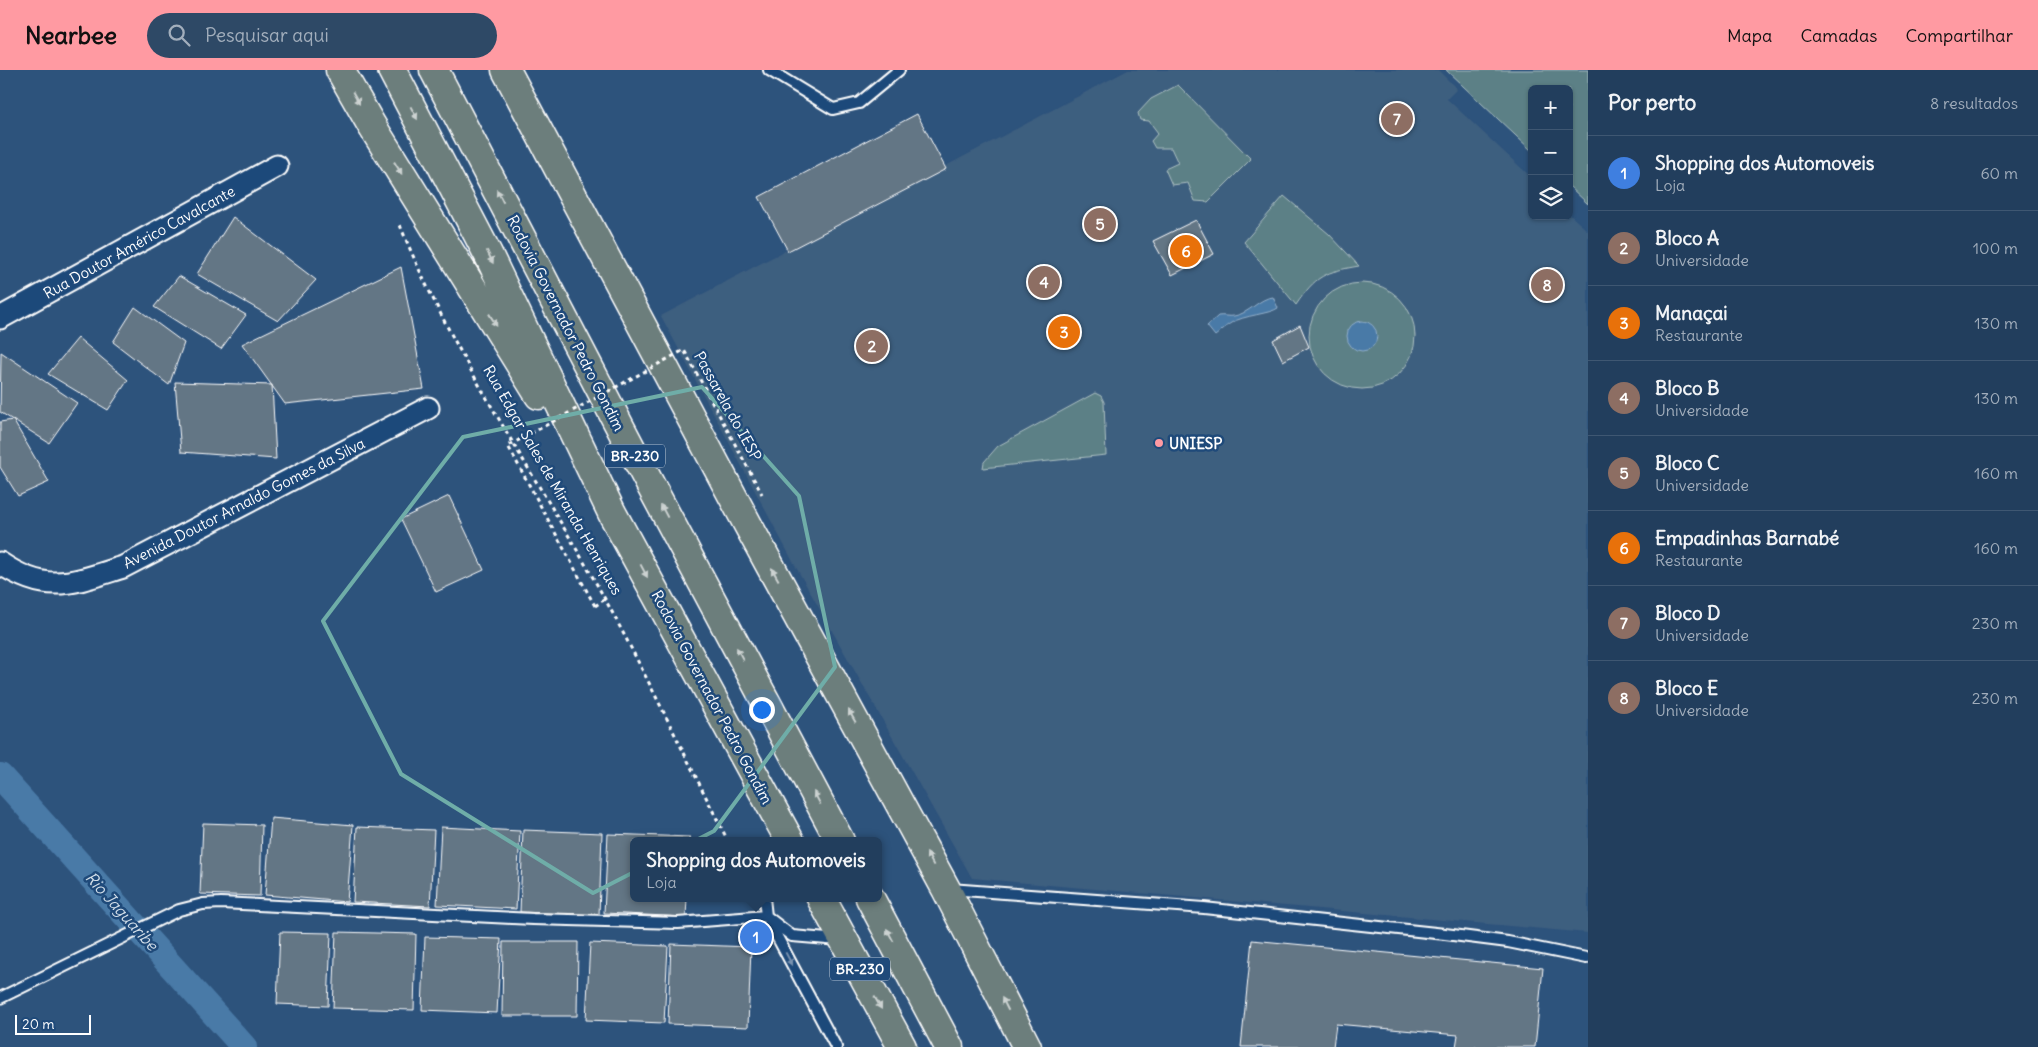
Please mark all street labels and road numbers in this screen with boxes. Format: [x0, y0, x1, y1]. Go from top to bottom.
street label: Rua Doutor Américo Cavalcante [40, 181, 238, 303]
street label: Rodovia Governador Pedro Gondim [503, 212, 629, 434]
street label: Passarela do IESP [690, 348, 766, 464]
street label: Rua Edgar Sales de Miranda Henriques [479, 362, 627, 598]
street label: Avenida Doutor Arnaldo Gomes da Silva [120, 433, 368, 572]
road number: BR-230 [605, 444, 665, 468]
street label: Rodovia Governador Pedro Gondim [647, 587, 777, 807]
road number: BR-230 [830, 958, 890, 981]

